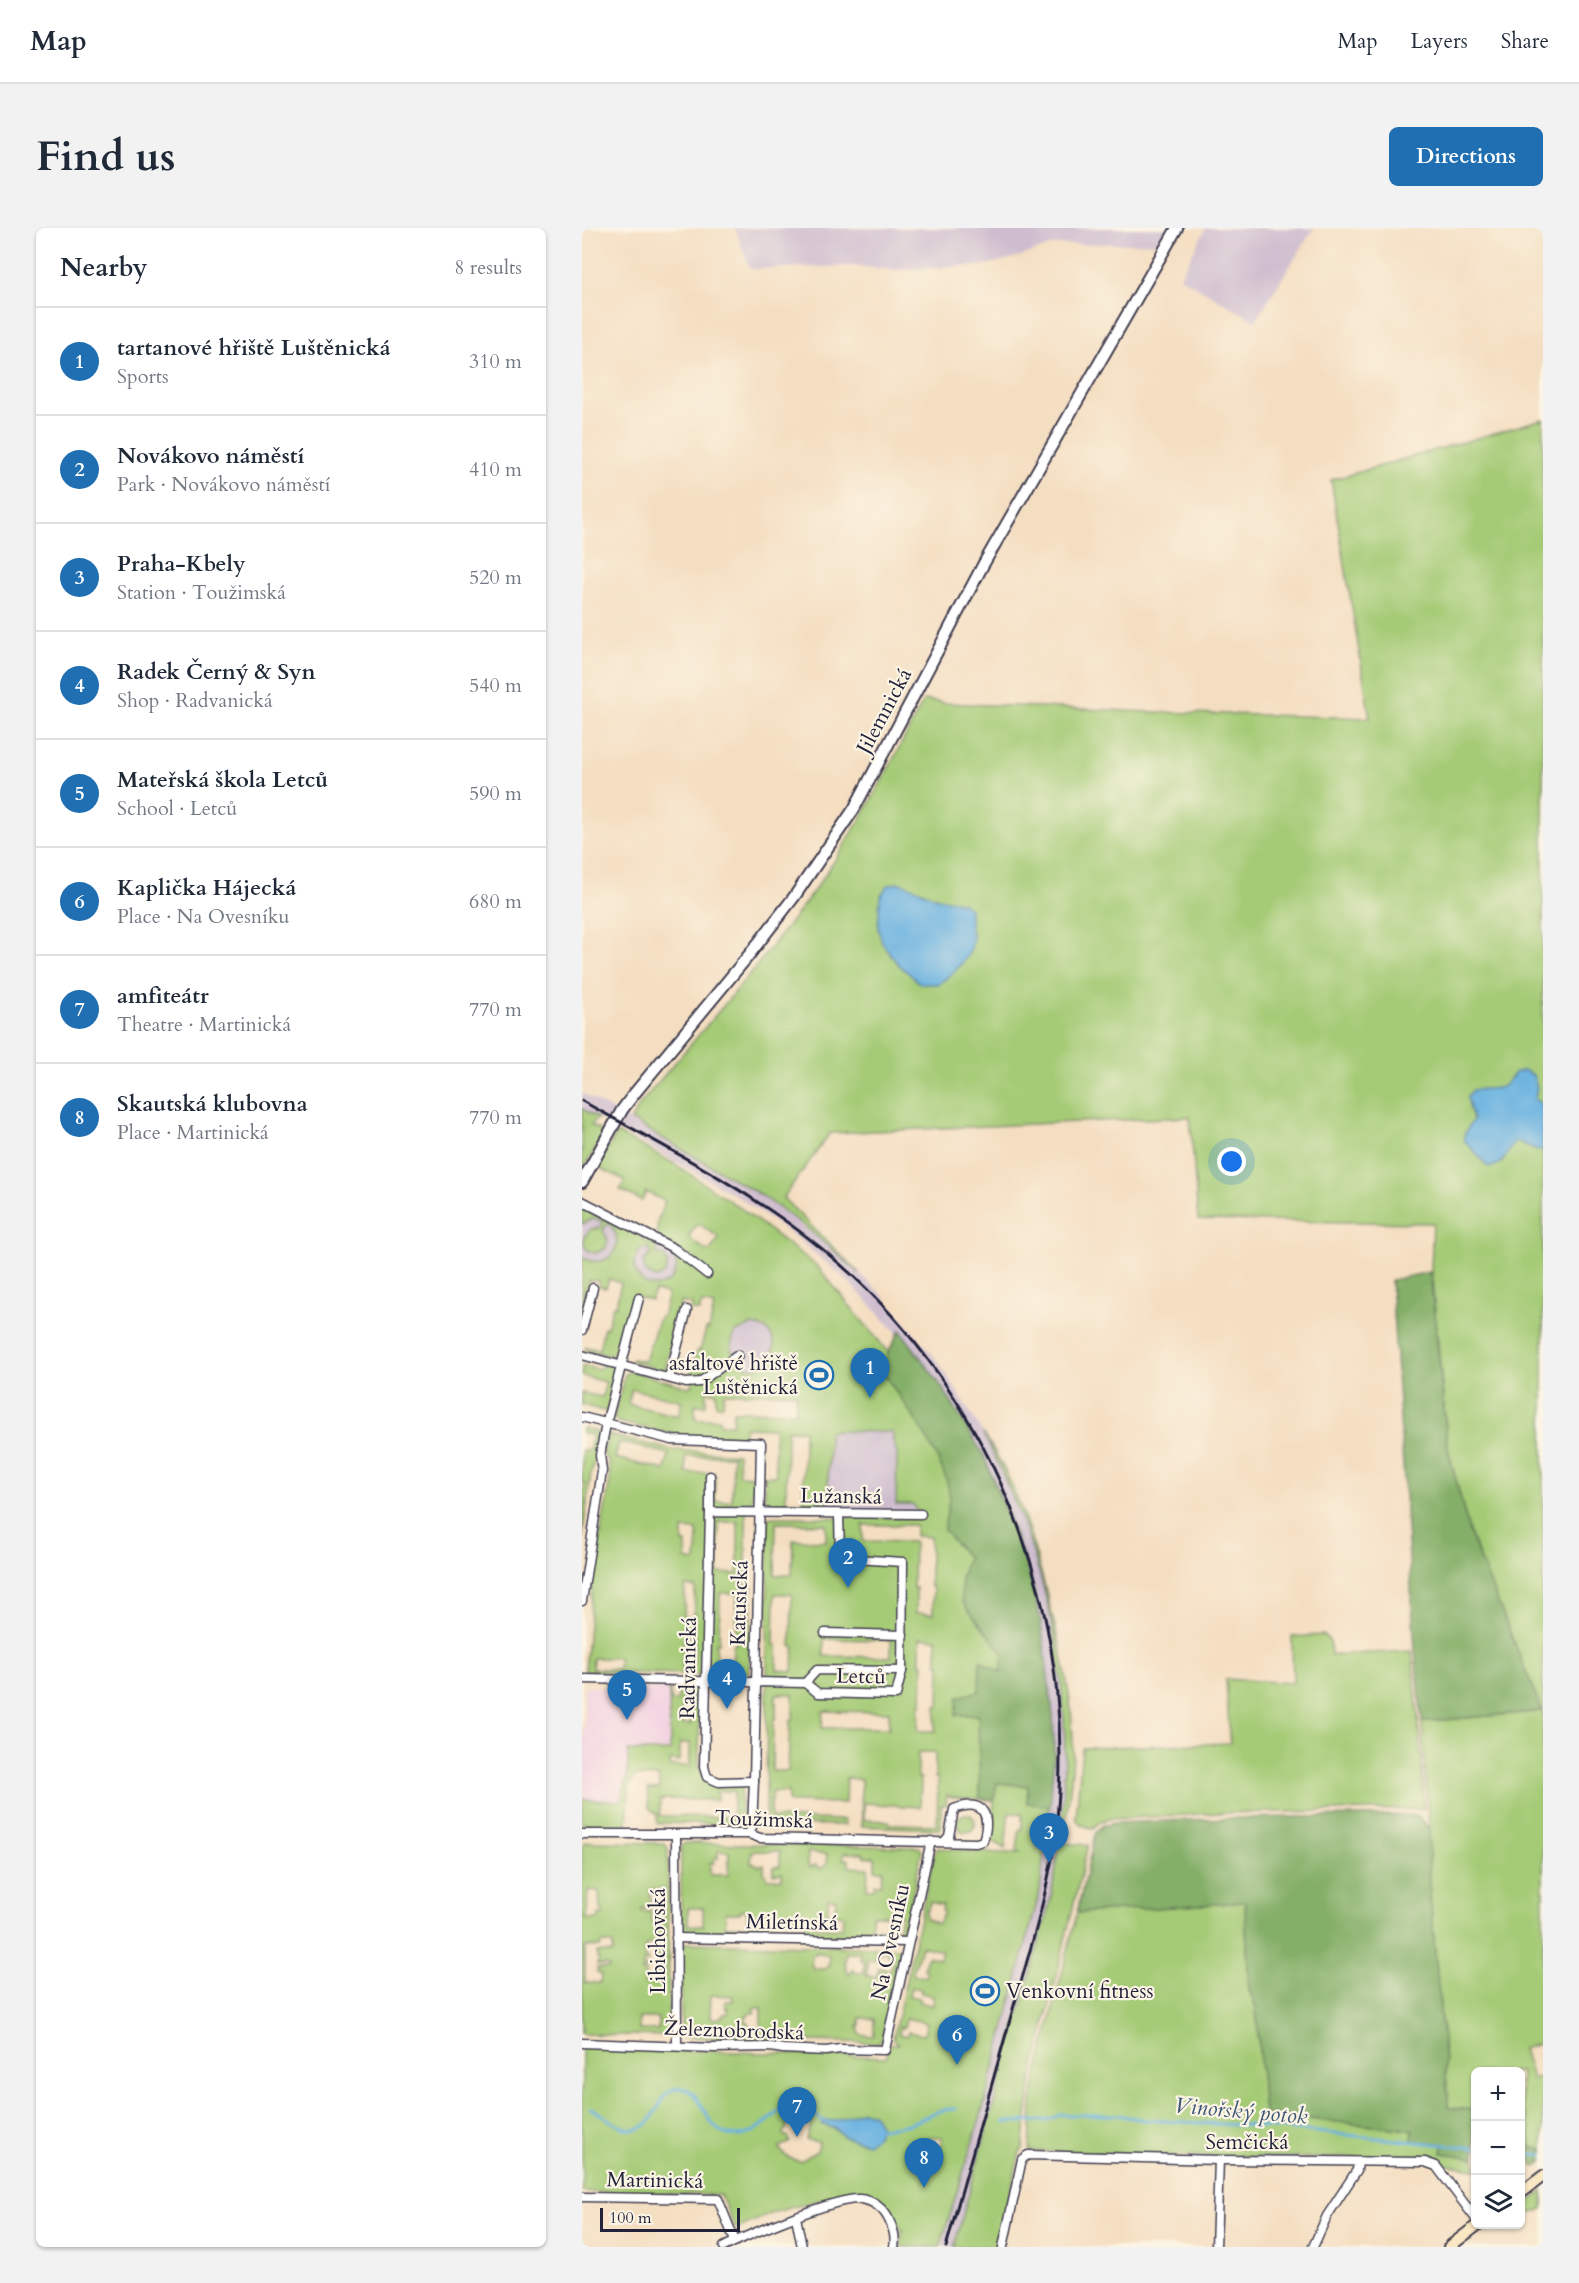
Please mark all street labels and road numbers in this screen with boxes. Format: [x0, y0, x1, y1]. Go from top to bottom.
street label: Jilemnická [848, 663, 919, 762]
street label: Lužanská [800, 1481, 882, 1512]
street label: Katusická [724, 1560, 755, 1646]
street label: Radvanická [673, 1617, 704, 1719]
street label: Letců [836, 1662, 886, 1691]
street label: Toužimská [714, 1803, 814, 1836]
street label: Na Ovesníku [864, 1881, 917, 2003]
street label: Libichovská [644, 1888, 673, 1994]
street label: Miletínská [746, 1907, 838, 1938]
street label: Železnobrodská [663, 2013, 805, 2047]
street label: Semčická [1205, 2128, 1289, 2157]
street label: Martinická [606, 2165, 704, 2196]

